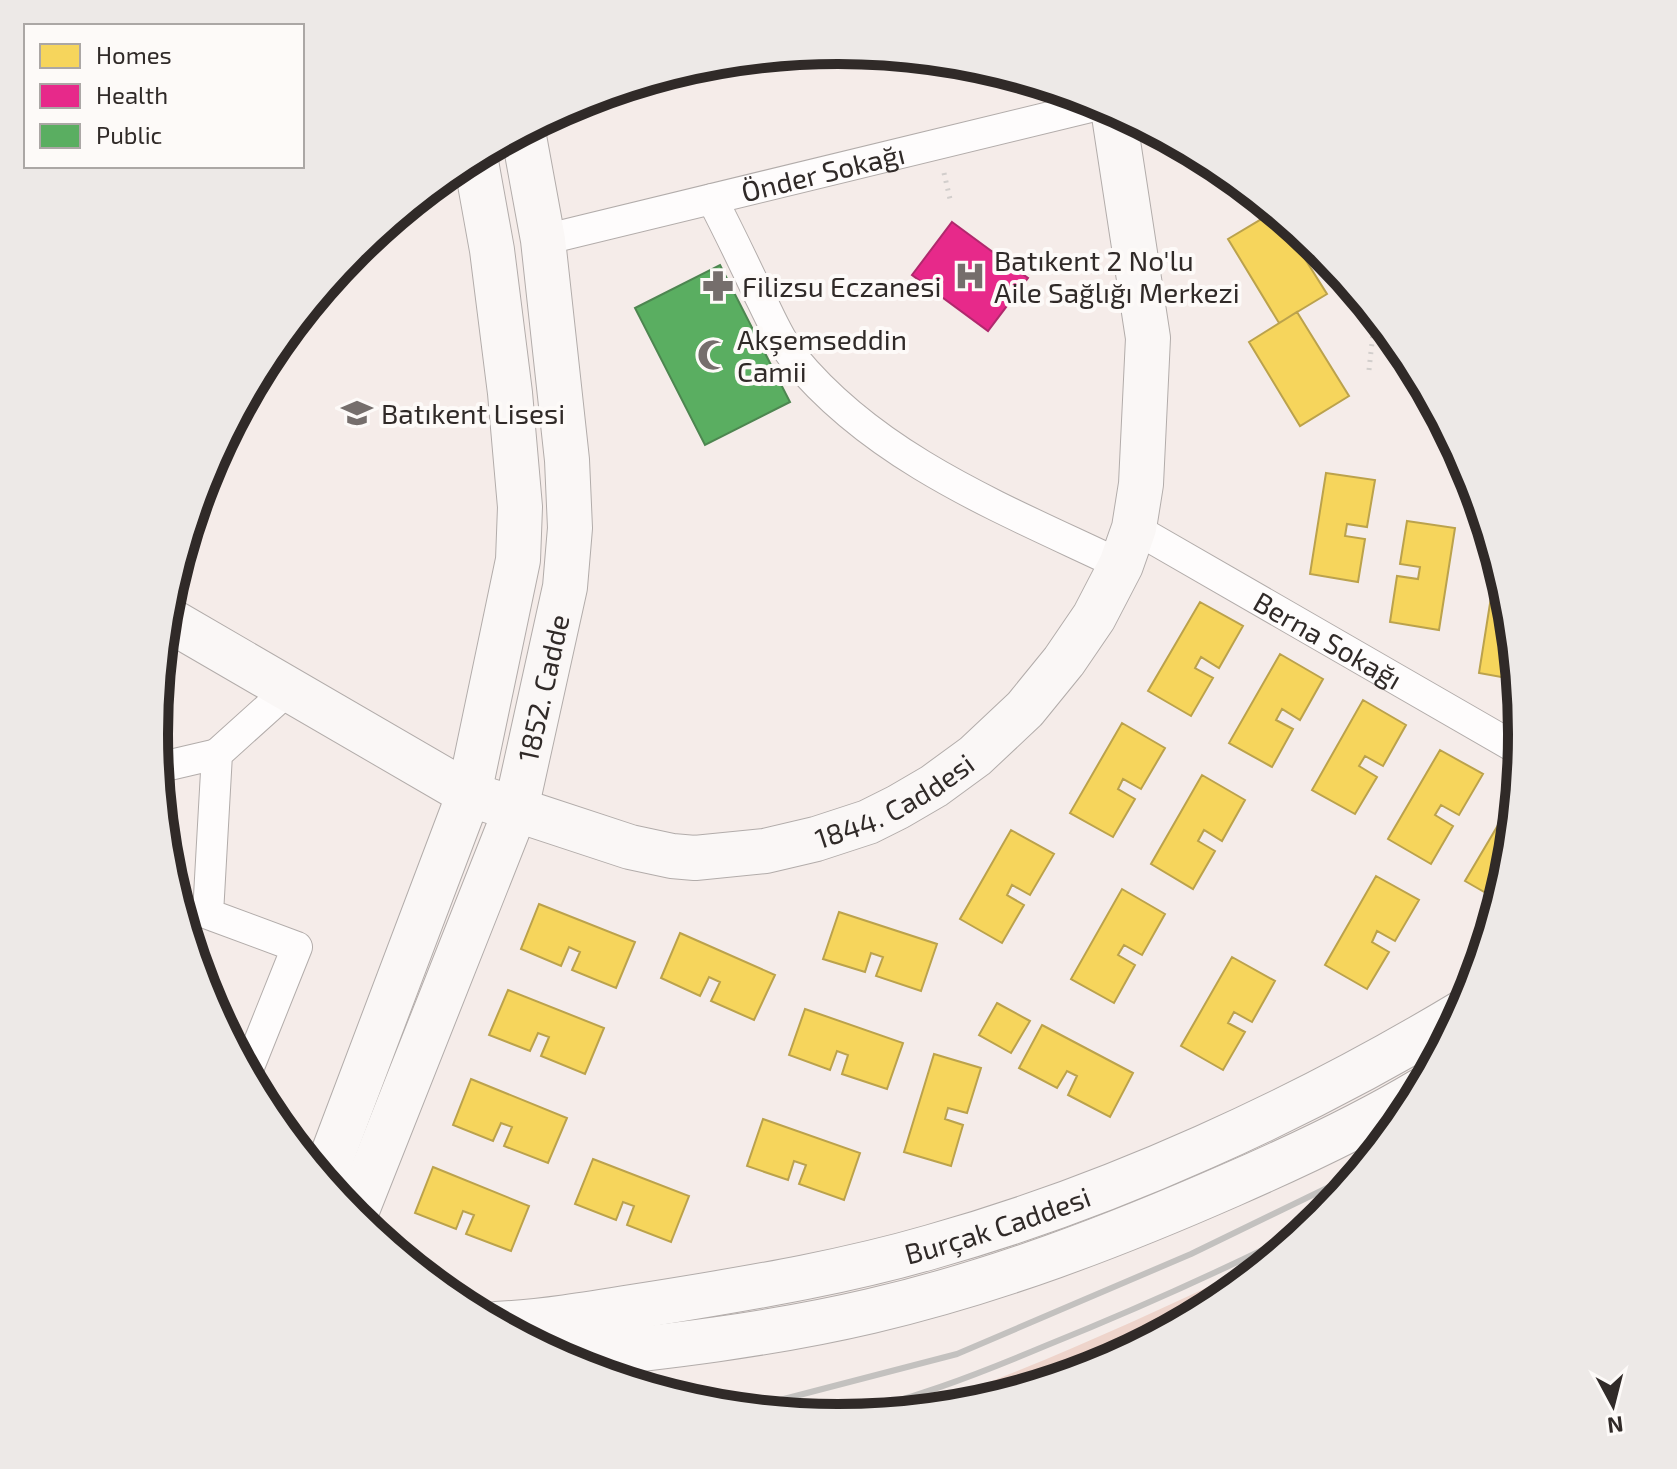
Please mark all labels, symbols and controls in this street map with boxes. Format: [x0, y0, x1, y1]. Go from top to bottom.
legend [24, 24, 304, 168]
text: Homes [96, 40, 172, 69]
text: Health [96, 80, 168, 109]
text: Public [96, 120, 162, 149]
street label: Önder Sokağı [738, 136, 908, 208]
place label: Batıkent 2 No'lu Aile Sağlığı Merkezi [994, 243, 1240, 309]
hospital icon: Batıkent 2 No'lu Aile Sağlığı Merkezi [953, 259, 987, 293]
pharmacy icon: Filizsu Eczanesi [701, 269, 735, 303]
place label: Filizsu Eczanesi [742, 269, 942, 303]
place label: Akşemseddin Camii [737, 322, 907, 388]
mosque icon: Akşemseddin Camii [696, 338, 730, 372]
school or university icon: Batıkent Lisesi [340, 396, 374, 430]
place label: Batıkent Lisesi [381, 396, 565, 430]
street label: Berna Sokağı [1248, 584, 1408, 696]
street label: 1852. Cadde [510, 611, 576, 765]
street label: 1844. Caddesi [811, 746, 980, 855]
street label: Burçak Caddesi [901, 1179, 1095, 1271]
north arrow [1573, 1365, 1653, 1445]
text: N [1606, 1412, 1625, 1440]

